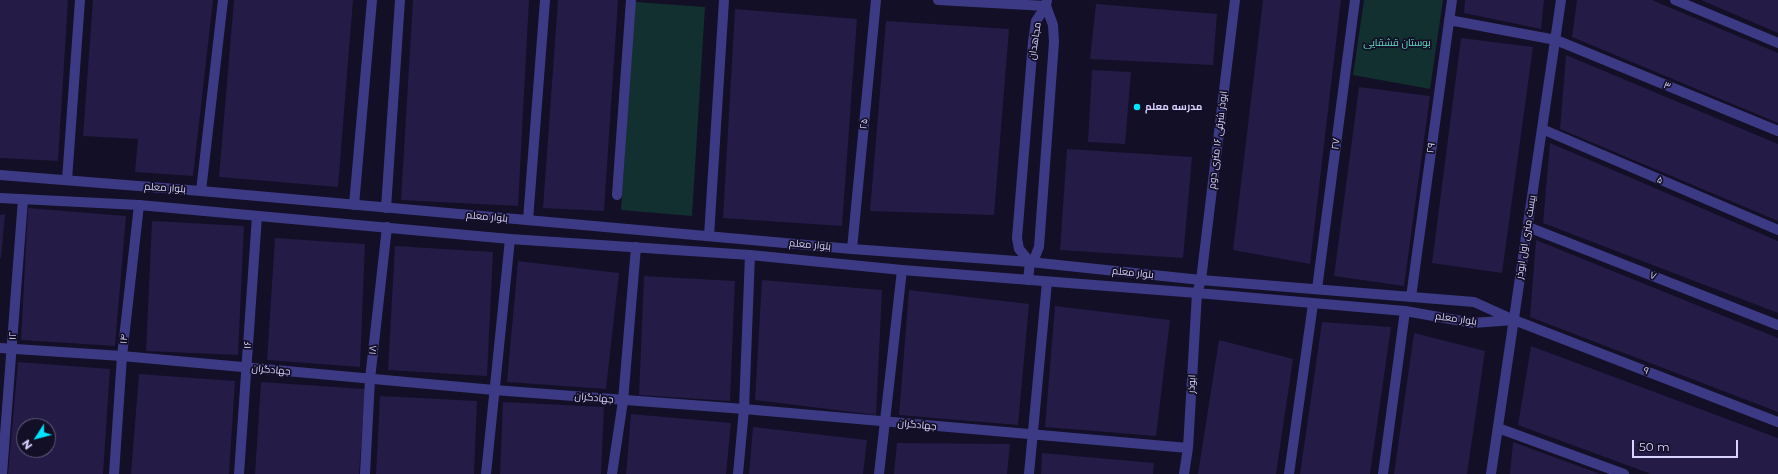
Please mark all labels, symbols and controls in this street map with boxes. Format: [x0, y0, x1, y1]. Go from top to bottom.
street label: مجاهدان [1026, 21, 1044, 61]
park label: بوستان قشقایی [1363, 37, 1431, 49]
street label: ۳ [1662, 79, 1672, 93]
street label: ابوذر شرقی ۱۶ متری دوم [1206, 90, 1230, 190]
place label: مدرسه معلم [1145, 101, 1202, 113]
marker: مدرسه معلم [1132, 102, 1142, 112]
street label: ۲۵ [858, 118, 870, 130]
street label: ۲۷ [1329, 138, 1343, 150]
street label: ۲۹ [1424, 142, 1438, 154]
street label: ۵ [1655, 173, 1665, 187]
street label: بلوار معلم [144, 181, 186, 195]
street label: بیست متری اول ابوذر [1513, 194, 1539, 280]
street label: بلوار معلم [466, 209, 508, 225]
street label: بلوار معلم [789, 237, 831, 253]
street label: بلوار معلم [1112, 265, 1154, 281]
street label: ۷ [1648, 269, 1658, 283]
street label: بلوار معلم [1434, 310, 1478, 328]
street label: ۱۲ [7, 331, 19, 341]
street label: ۱۴ [118, 334, 130, 344]
street label: ۱۶ [242, 341, 254, 349]
street label: ۱۸ [367, 345, 379, 355]
street label: جهادگران [251, 362, 291, 378]
street label: ۹ [1641, 364, 1651, 378]
street label: ابوذر [1186, 374, 1198, 394]
street label: جهادگران [574, 390, 614, 406]
street label: جهادگران [897, 417, 937, 433]
north arrow [16, 418, 56, 458]
scale bar [1634, 432, 1740, 458]
text: N [19, 437, 35, 452]
text: 50 m [1639, 439, 1670, 454]

